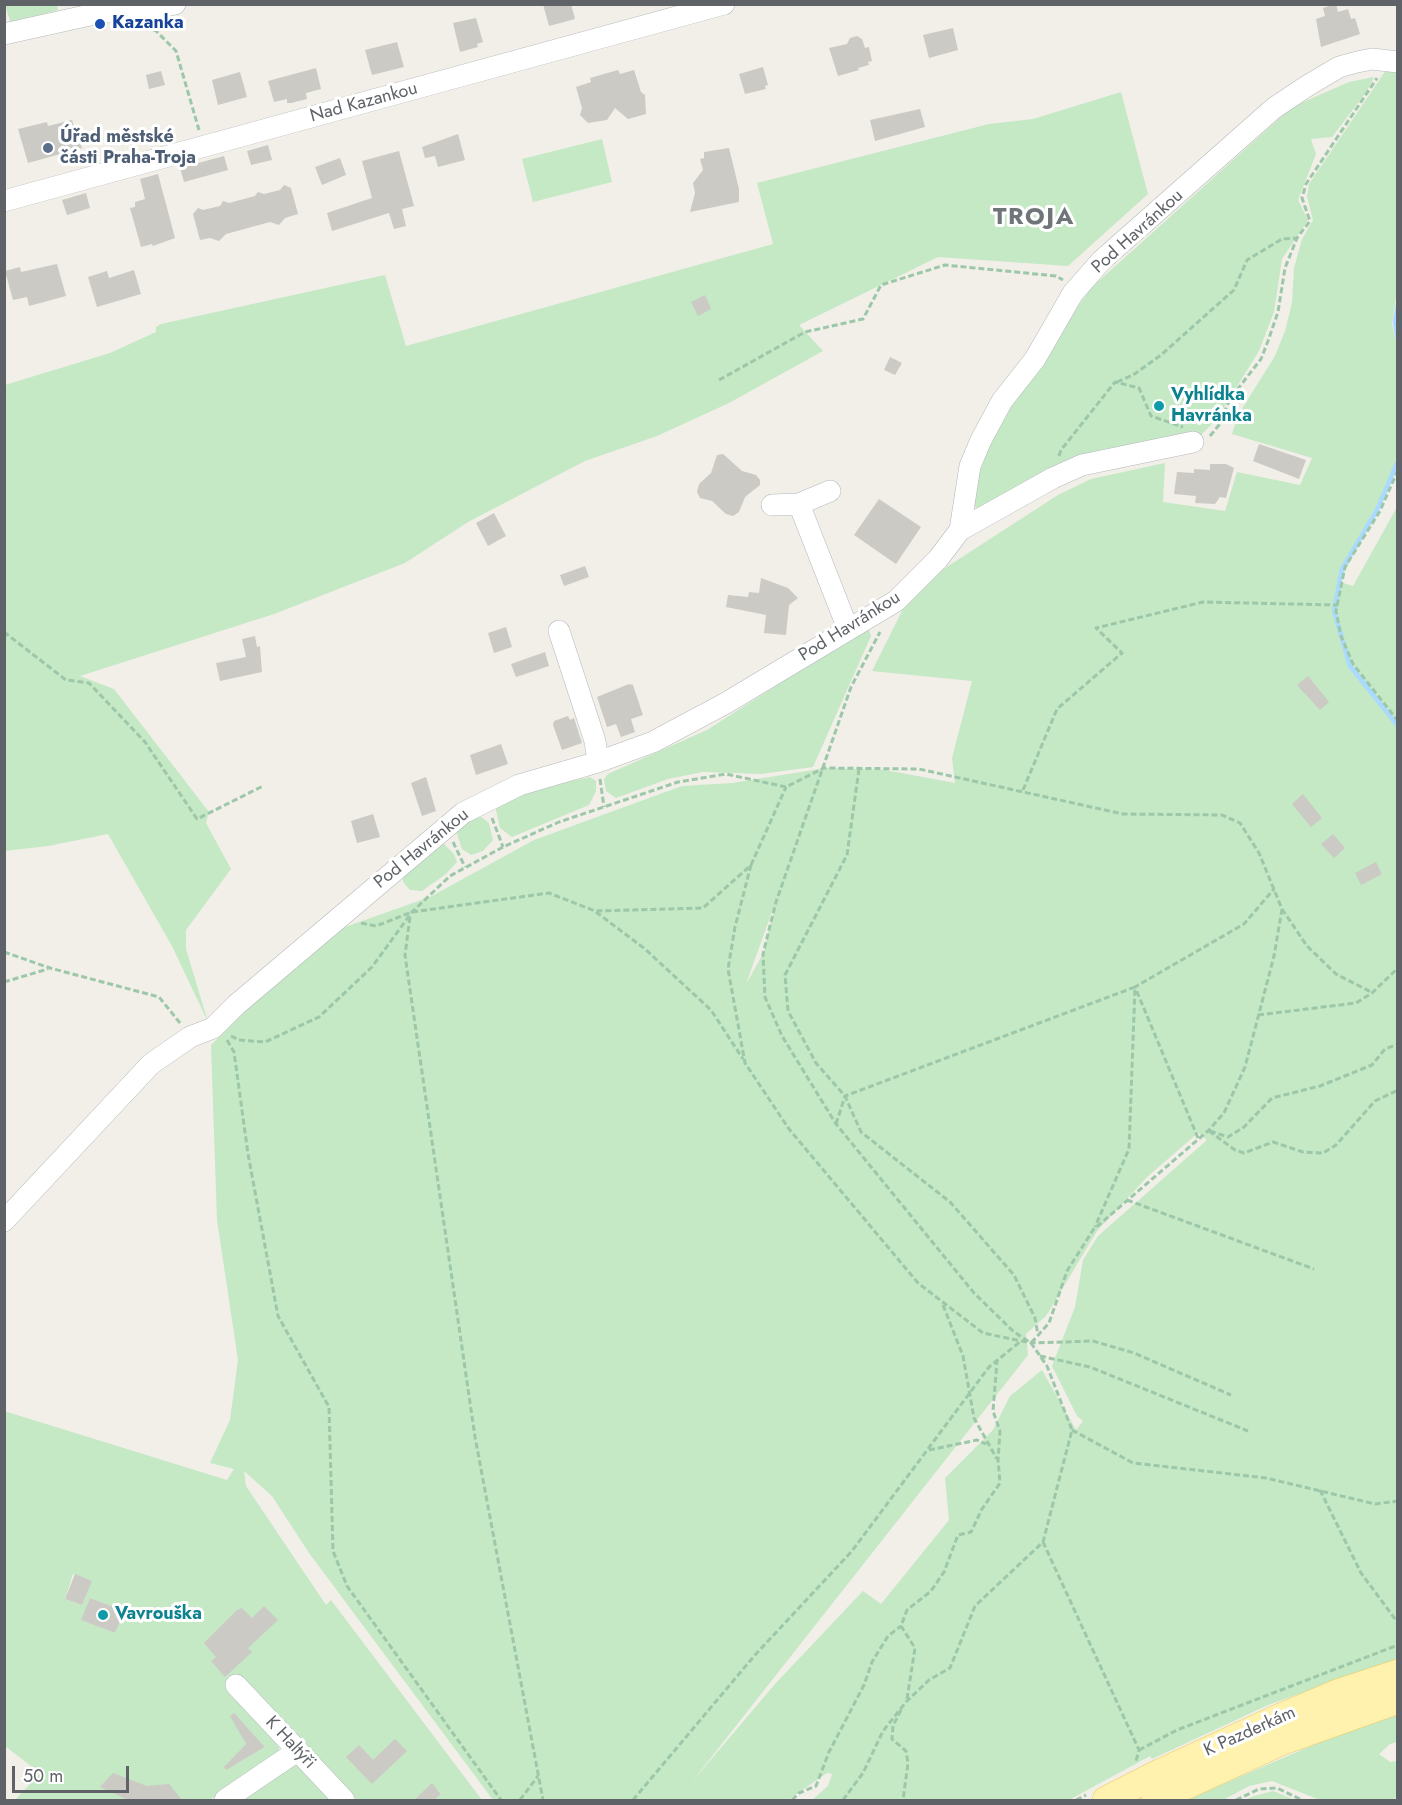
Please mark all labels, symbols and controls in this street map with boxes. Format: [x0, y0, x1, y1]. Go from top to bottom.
place label: Kazanka [112, 13, 184, 35]
marker: Kazanka [93, 17, 107, 31]
street label: Nad Kazankou [308, 78, 420, 128]
place label: Úřad městské části Praha-Troja [60, 127, 196, 170]
marker: Úřad městské části Praha-Troja [41, 141, 55, 155]
street label: Pod Havránkou [1088, 185, 1188, 279]
district label: TROJA [993, 204, 1075, 232]
place label: Vyhlídka Havránka [1171, 385, 1252, 428]
marker: Vyhlídka Havránka [1152, 399, 1166, 413]
street label: Pod Havránkou [795, 587, 905, 667]
street label: Pod Havránkou [370, 804, 474, 894]
place label: Vavrouška [115, 1604, 202, 1626]
marker: Vavrouška [96, 1608, 110, 1622]
street label: K Pazderkám [1201, 1702, 1299, 1762]
street label: K Haltýři [260, 1712, 320, 1774]
scale bar [15, 1754, 132, 1792]
text: 50 m [23, 1763, 63, 1789]

